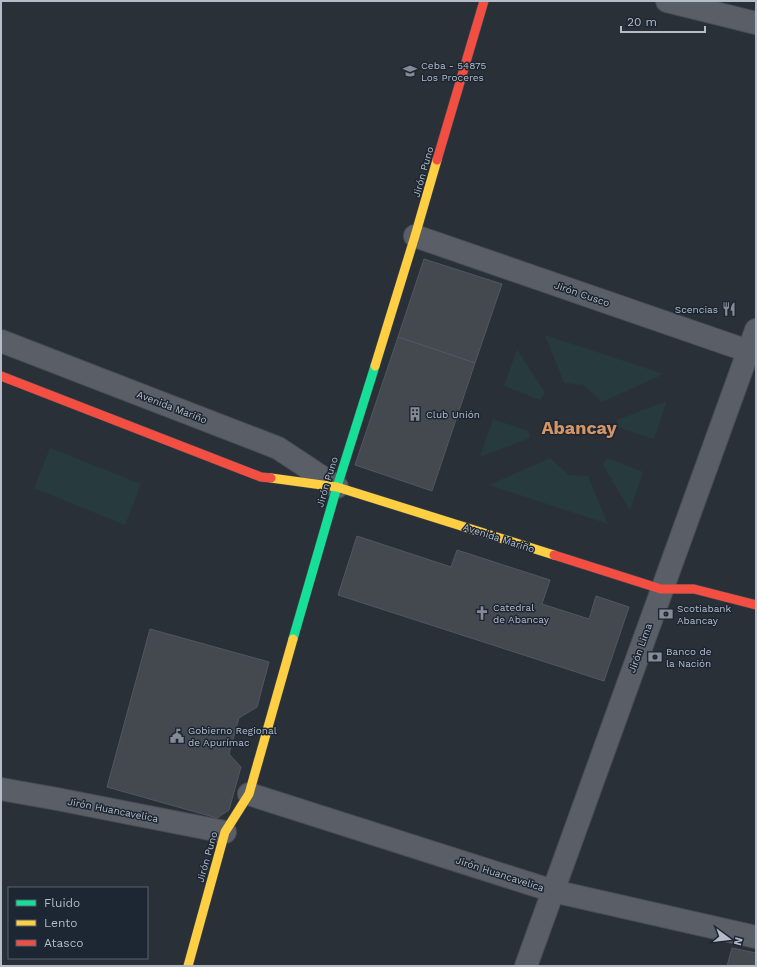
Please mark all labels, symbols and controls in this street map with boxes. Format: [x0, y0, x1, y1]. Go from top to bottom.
scale bar [621, 8, 705, 34]
text: 20 m [627, 15, 657, 29]
place label: Ceba - 54875 Los Proceres [421, 60, 487, 83]
school or university icon: Ceba - 54875 Los Proceres [402, 63, 418, 79]
street label: Jirón Puno [411, 145, 435, 199]
street label: Jirón Cusco [553, 279, 611, 309]
restaurant icon: Scencias [721, 301, 737, 317]
place label: Scencias [675, 304, 718, 315]
street label: Avenida Mariño [135, 389, 209, 425]
building icon: Club Unión [407, 406, 423, 422]
place label: Club Unión [426, 409, 480, 420]
district label: Abancay [541, 417, 617, 438]
street label: Jirón Puno [314, 455, 340, 509]
street label: Avenida Mariño [462, 521, 536, 555]
place label: Catedral de Abancay [493, 602, 550, 625]
place label: Scotiabank Abancay [677, 603, 732, 626]
church icon: Catedral de Abancay [474, 605, 490, 621]
bank icon: Scotiabank Abancay [658, 606, 674, 622]
street label: Jirón Lima [626, 622, 654, 674]
place label: Banco de la Nación [666, 646, 712, 669]
bank icon: Banco de la Nación [647, 649, 663, 665]
place label: Gobierno Regional de Apurímac [188, 725, 277, 748]
public building icon: Gobierno Regional de Apurímac [169, 728, 185, 744]
street label: Jirón Huancavelica [67, 796, 160, 824]
street label: Jirón Puno [195, 830, 219, 884]
street label: Jirón Huancavelica [454, 855, 546, 894]
legend [8, 887, 148, 959]
text: Fluido [44, 896, 80, 910]
text: Lento [44, 916, 78, 930]
north arrow [709, 919, 749, 959]
text: Atasco [44, 936, 84, 950]
text: N [731, 936, 746, 947]

